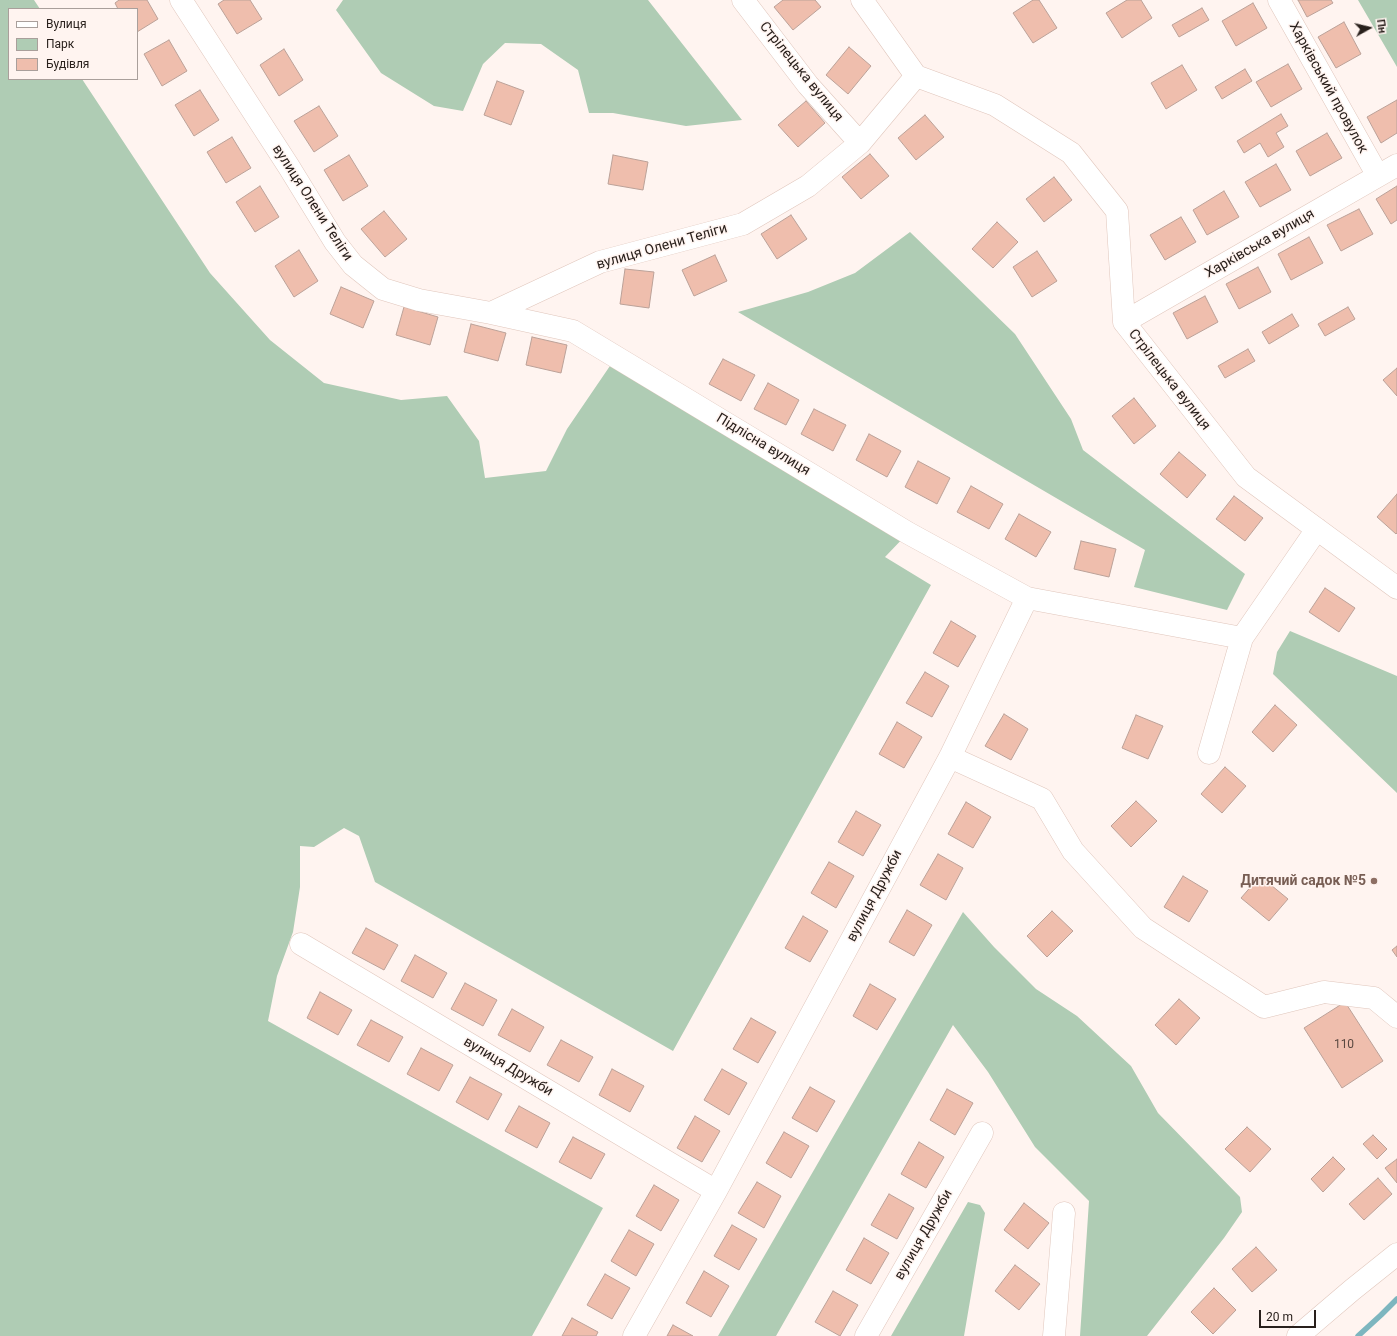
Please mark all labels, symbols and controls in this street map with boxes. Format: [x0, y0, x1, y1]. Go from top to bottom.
legend [8, 8, 138, 80]
north arrow [1349, 8, 1389, 48]
text: Вулиця [46, 17, 87, 31]
text: Пн [1374, 18, 1389, 34]
street label: Стрілецька вулиця [756, 19, 846, 125]
street label: Харківський провулок [1285, 20, 1371, 156]
text: Парк [46, 37, 74, 51]
text: Будівля [46, 57, 89, 71]
street label: вулиця Олени Теліги [268, 142, 356, 264]
street label: Харківська вулиця [1202, 206, 1318, 282]
street label: вулиця Олени Теліги [595, 220, 729, 274]
street label: Стрілецька вулиця [1124, 326, 1214, 434]
street label: Підлісна вулиця [713, 410, 813, 480]
street label: вулиця Дружби [844, 847, 906, 945]
place label: Дитячий садок №5 [1240, 873, 1366, 889]
marker: Дитячий садок №5 [1369, 876, 1379, 886]
street label: вулиця Дружби [460, 1034, 556, 1100]
house number: 110 [1334, 1038, 1354, 1052]
street label: вулиця Дружби [891, 1187, 957, 1283]
scale bar [1261, 1302, 1318, 1328]
text: 20 m [1266, 1310, 1293, 1324]

